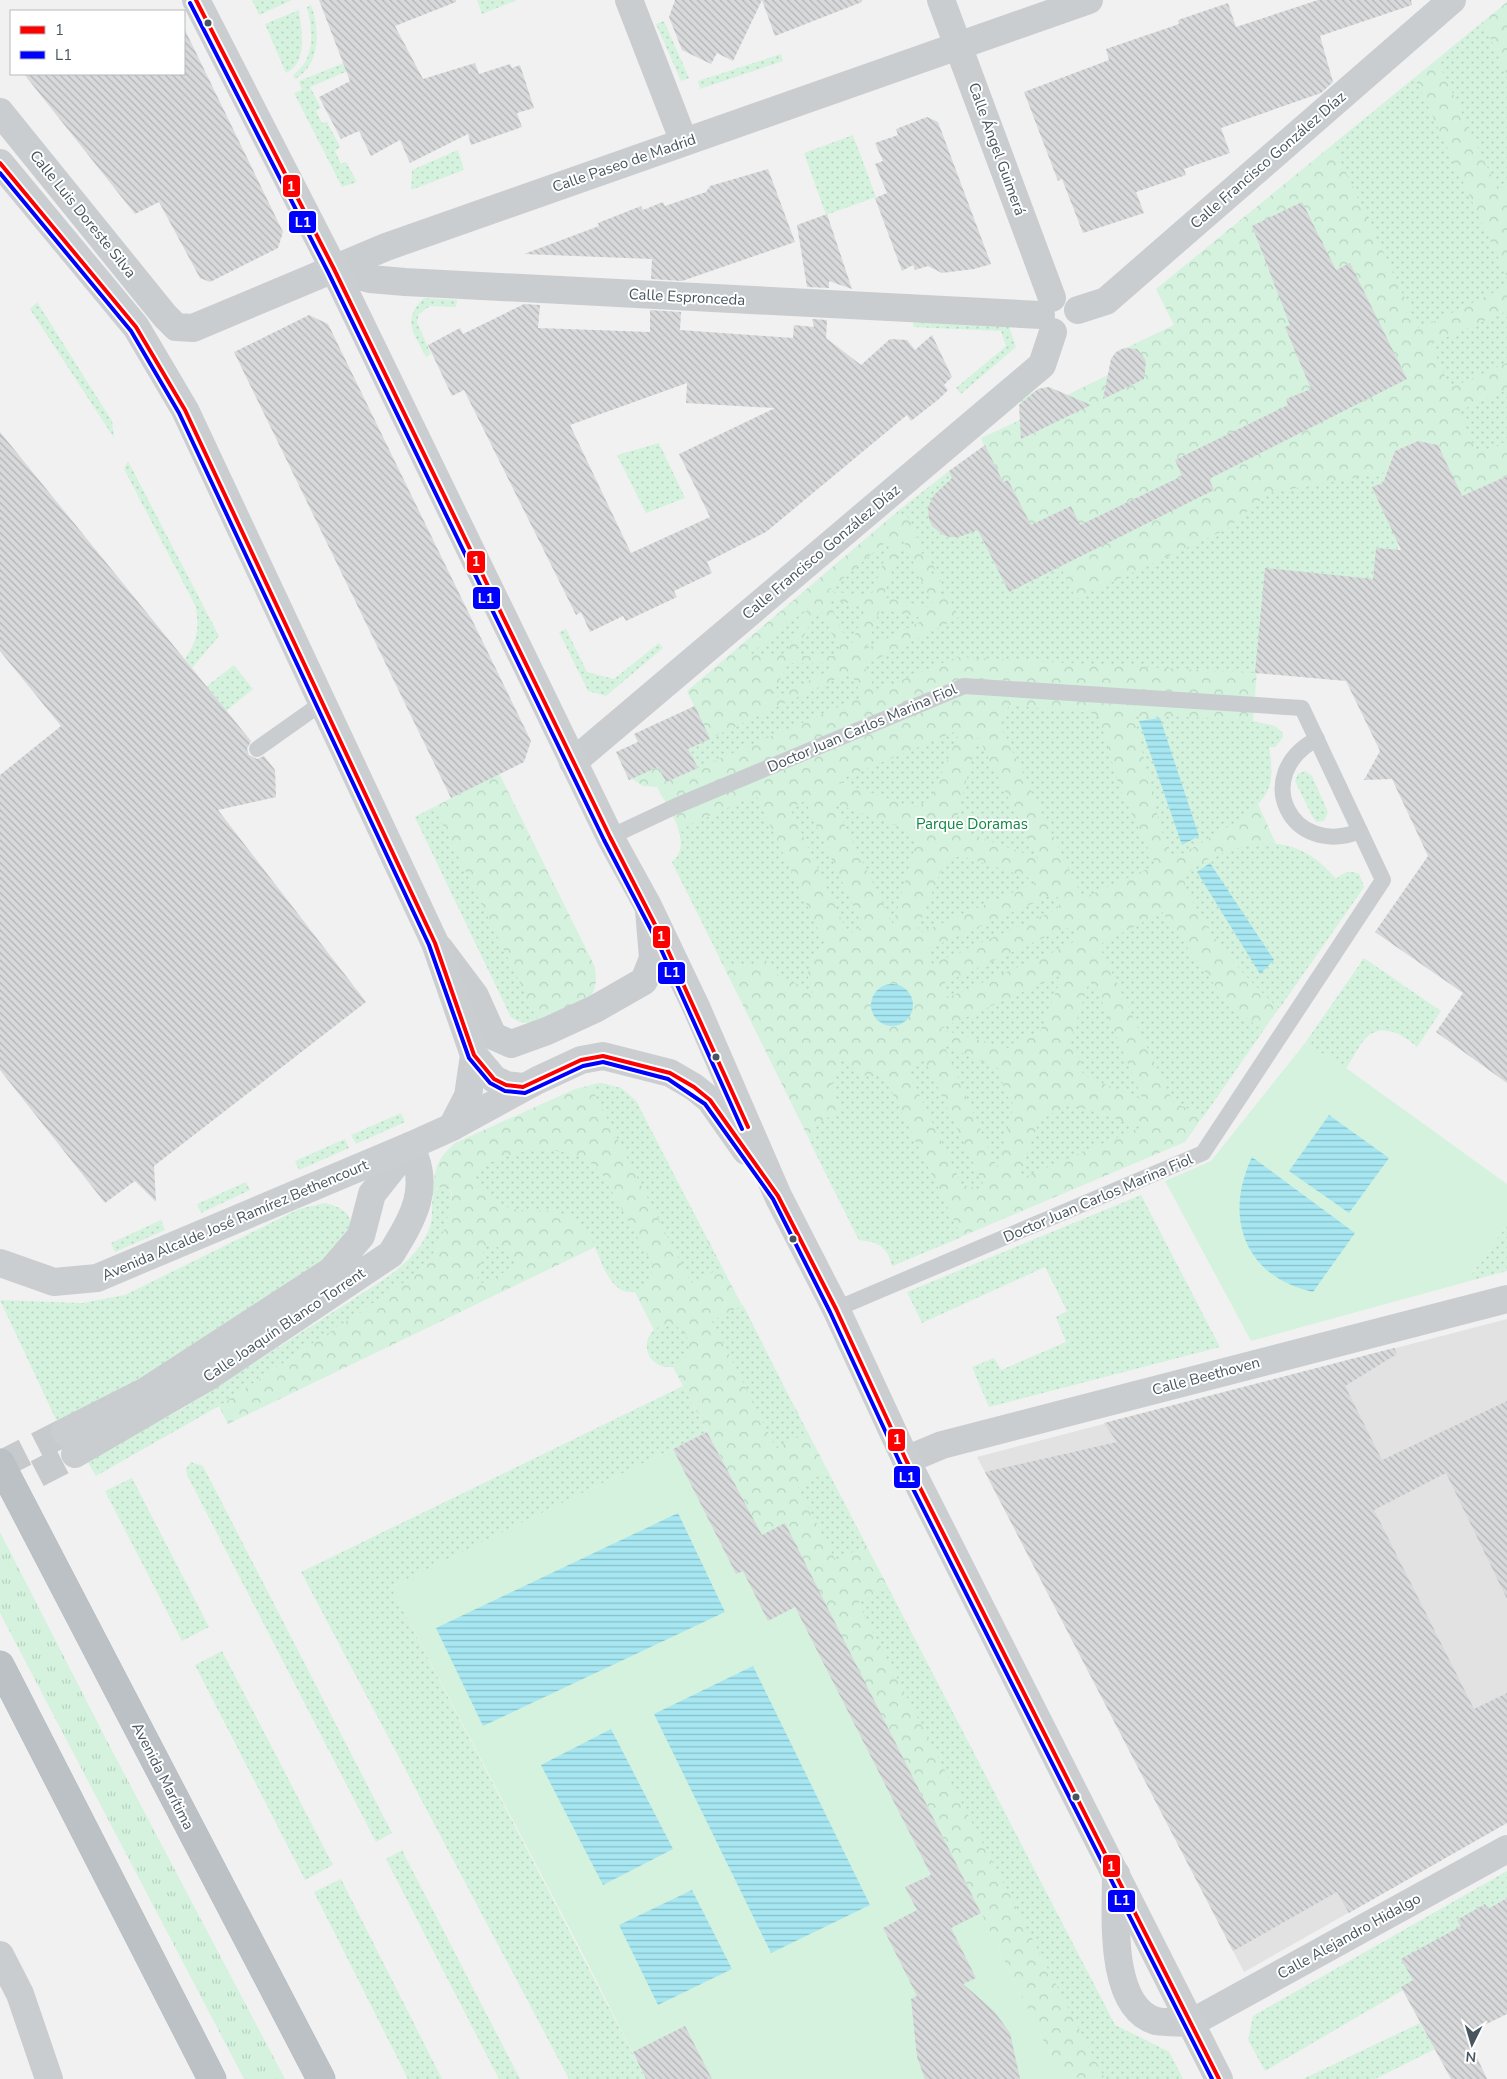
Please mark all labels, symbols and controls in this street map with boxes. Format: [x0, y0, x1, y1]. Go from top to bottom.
legend [10, 10, 185, 75]
unlabelled marker [203, 18, 213, 28]
text: 1 [55, 20, 64, 40]
text: L1 [55, 45, 72, 65]
street label: Calle Ángel Guimerá [964, 80, 1030, 218]
street label: Calle Francisco González Díaz [1186, 87, 1350, 233]
street label: Calle Paseo de Madrid [550, 129, 698, 197]
street label: Calle Luis Doreste Silva [25, 146, 141, 282]
line badge: 1 [282, 174, 301, 198]
text: 1 [287, 177, 295, 196]
line badge: L1 [288, 210, 317, 234]
text: L1 [295, 213, 311, 232]
street label: Calle Espronceda [628, 284, 746, 310]
street label: Calle Francisco González Díaz [738, 480, 904, 624]
line badge: 1 [466, 550, 486, 574]
text: 1 [472, 552, 480, 571]
line badge: L1 [472, 586, 501, 610]
text: L1 [478, 589, 494, 608]
street label: Doctor Juan Carlos Marina Fiol [764, 679, 960, 777]
park label: Parque Doramas [916, 814, 1028, 834]
line badge: 1 [652, 925, 671, 949]
text: 1 [657, 927, 665, 946]
line badge: L1 [657, 961, 686, 985]
text: L1 [664, 963, 680, 982]
unlabelled marker [711, 1052, 721, 1062]
street label: Doctor Juan Carlos Marina Fiol [1000, 1149, 1196, 1247]
street label: Avenida Alcalde José Ramírez Bethencourt [99, 1154, 372, 1285]
unlabelled marker [788, 1234, 798, 1244]
street label: Calle Joaquín Blanco Torrent [199, 1263, 369, 1387]
street label: Calle Beethoven [1150, 1352, 1262, 1400]
line badge: 1 [887, 1428, 906, 1452]
text: 1 [893, 1430, 901, 1449]
line badge: L1 [893, 1465, 921, 1489]
text: L1 [899, 1468, 915, 1487]
street label: Avenida Marítima [127, 1719, 199, 1833]
unlabelled marker [1071, 1792, 1081, 1802]
line badge: 1 [1102, 1854, 1121, 1878]
text: 1 [1107, 1857, 1115, 1876]
street label: Calle Alejandro Hidalgo [1274, 1888, 1424, 1984]
line badge: L1 [1107, 1889, 1136, 1913]
text: L1 [1114, 1891, 1130, 1910]
north arrow [1447, 2019, 1497, 2069]
text: N [1465, 2047, 1477, 2066]

